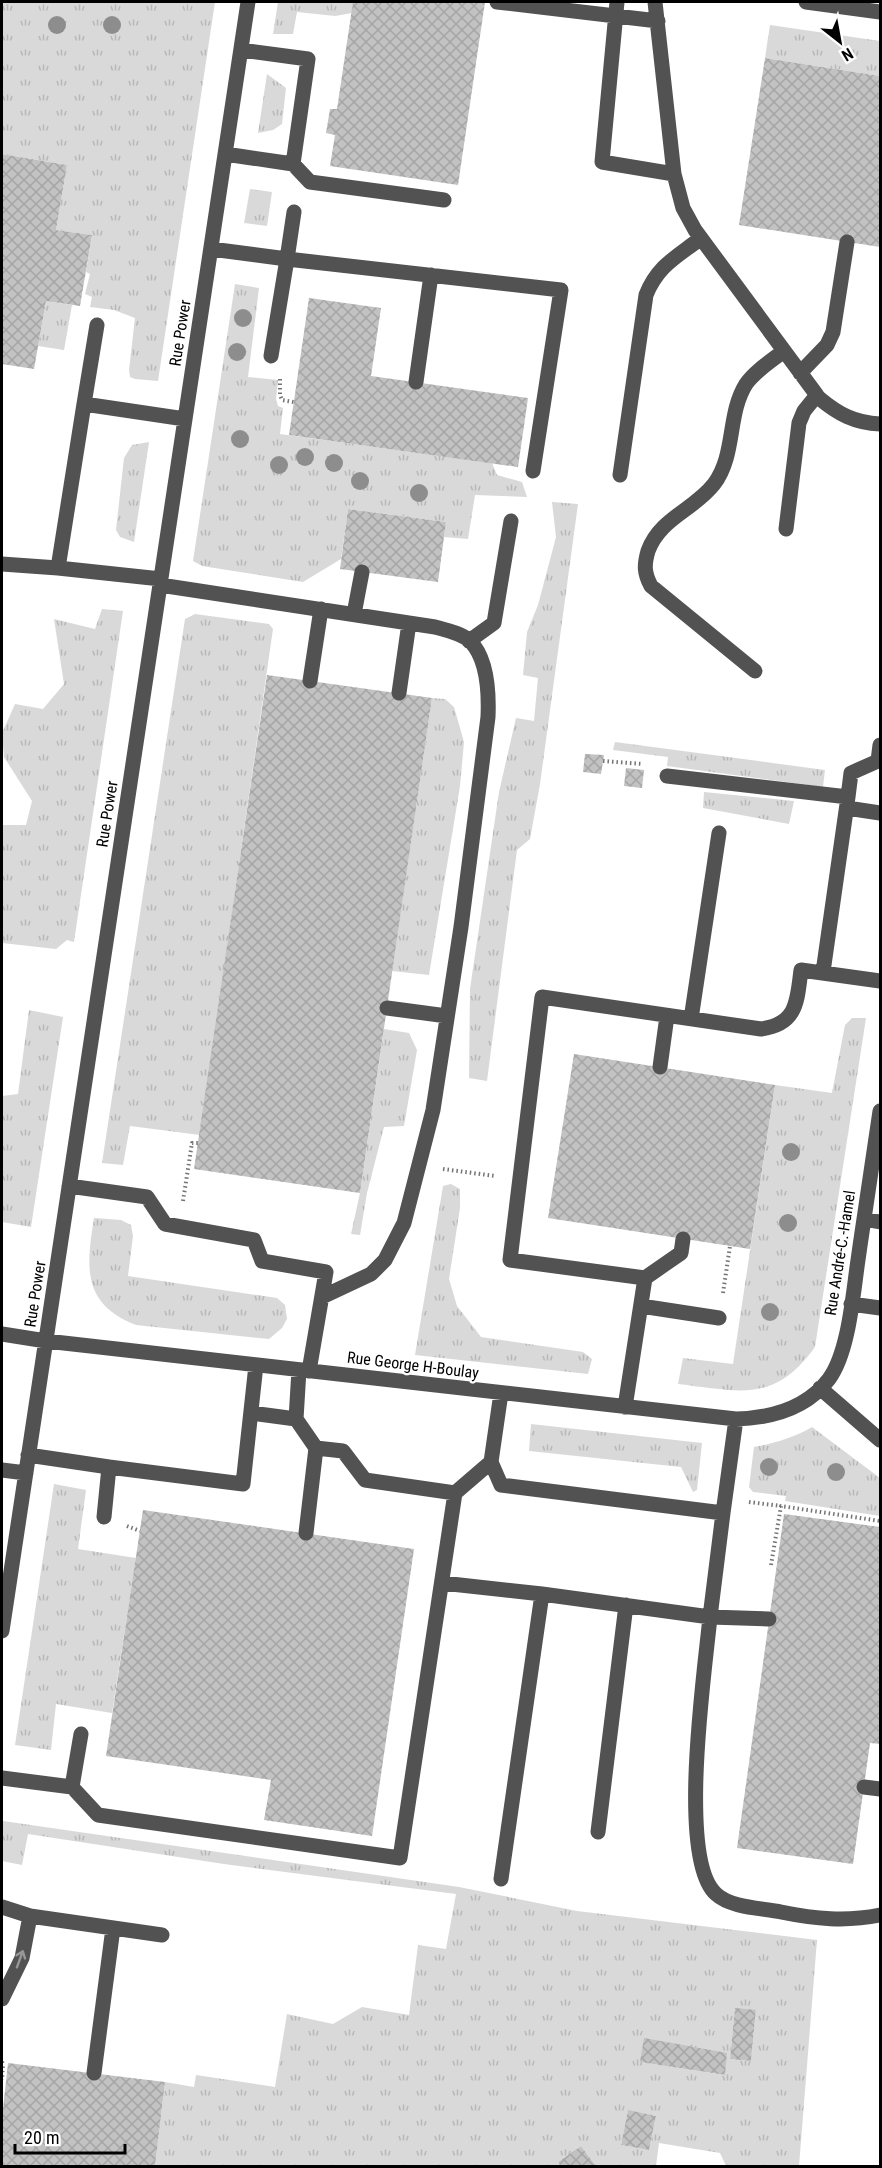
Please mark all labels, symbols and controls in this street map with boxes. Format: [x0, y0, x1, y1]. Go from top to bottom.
north arrow [810, 12, 870, 72]
text: N [838, 44, 857, 65]
street label: Rue Power [165, 298, 195, 368]
street label: Rue Power [92, 779, 122, 849]
street label: Rue André-C.-Hamel [821, 1189, 859, 1317]
street label: Rue Power [20, 1259, 50, 1329]
street label: Rue George H-Boulay [346, 1347, 480, 1383]
one-way arrow [16, 1950, 27, 1968]
scale bar [15, 2117, 124, 2155]
text: 20 m [24, 2127, 59, 2148]

